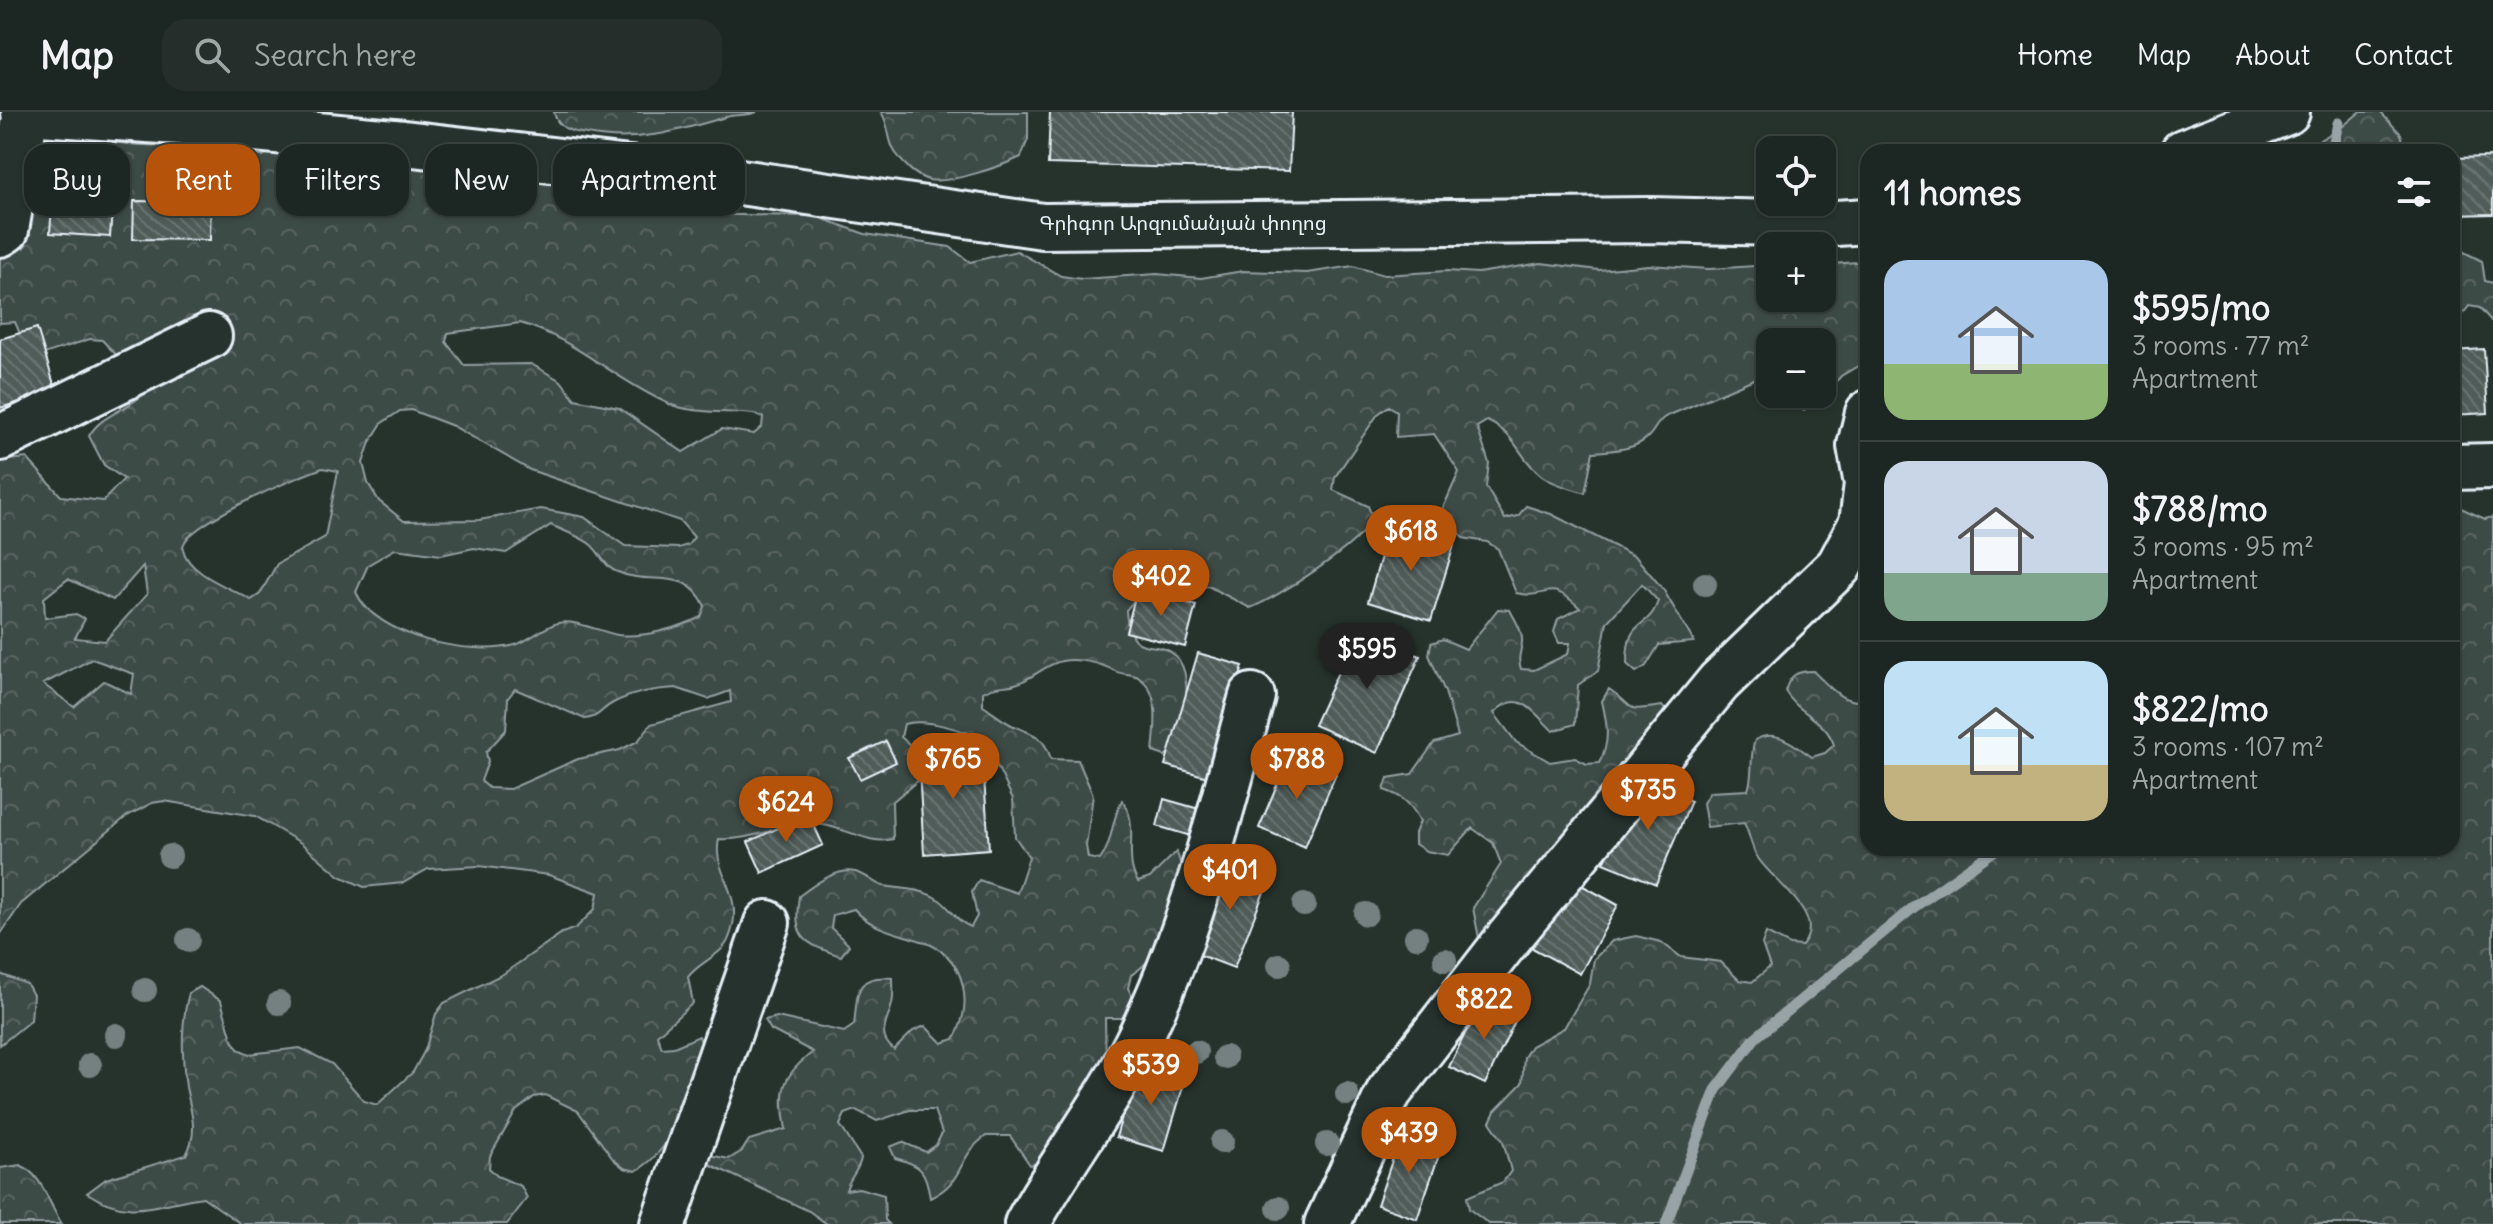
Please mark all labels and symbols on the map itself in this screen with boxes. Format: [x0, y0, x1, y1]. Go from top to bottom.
street label: Գրիգոր Արզումանյան փողոց [1039, 210, 1327, 235]
pin: $618 [1364, 505, 1458, 573]
pin: $402 [1114, 550, 1208, 618]
pin: $595 [1320, 623, 1414, 691]
pin: $765 [906, 733, 1000, 801]
pin: $788 [1250, 733, 1344, 801]
pin: $735 [1601, 764, 1695, 832]
pin: $624 [739, 776, 833, 844]
pin: $401 [1183, 844, 1277, 912]
pin: $822 [1437, 973, 1531, 1041]
pin: $539 [1104, 1039, 1198, 1107]
pin: $439 [1362, 1107, 1456, 1175]

